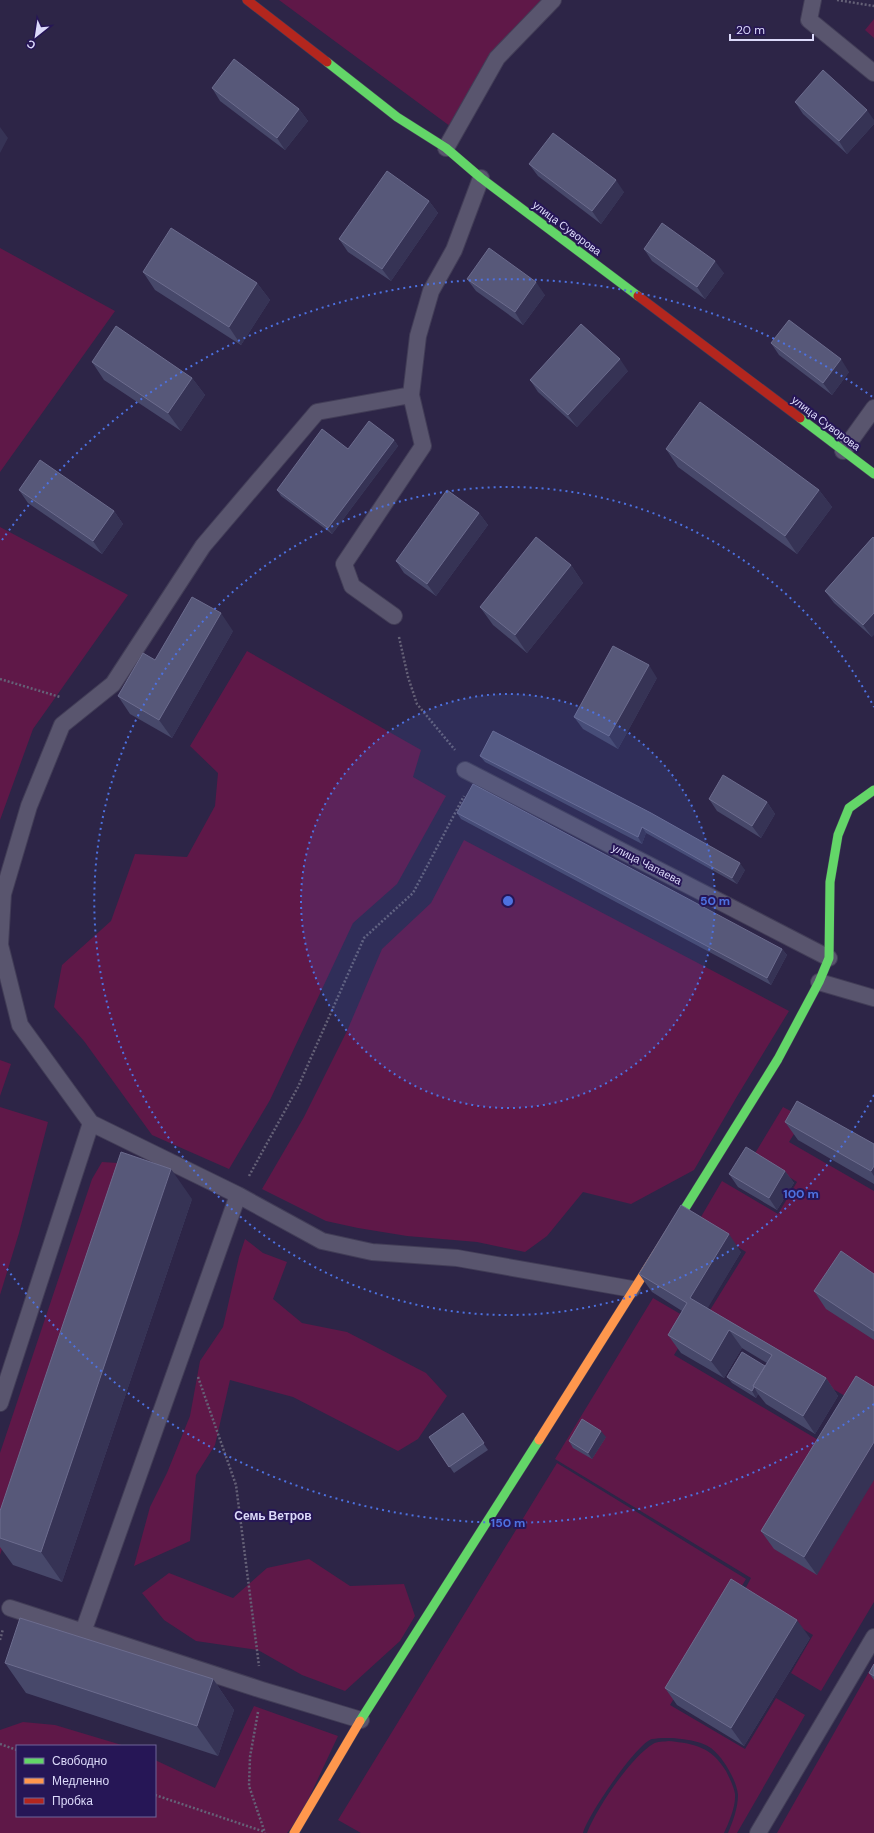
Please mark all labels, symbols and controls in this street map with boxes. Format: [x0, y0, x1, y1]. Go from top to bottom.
north arrow [16, 16, 56, 56]
scale bar [730, 16, 813, 42]
text: 20 m [736, 22, 765, 38]
text: С [24, 37, 38, 53]
street label: улица Суворова [530, 198, 605, 259]
street label: улица Суворова [789, 393, 864, 454]
street label: улица Чапаева [610, 840, 685, 888]
text: 50 m [700, 893, 730, 909]
centre of rings [501, 894, 515, 908]
text: 100 m [783, 1186, 819, 1202]
district label: Семь Ветров [234, 1508, 312, 1524]
text: 150 m [491, 1515, 525, 1531]
legend [16, 1745, 156, 1817]
text: Свободно [52, 1753, 107, 1769]
text: Медленно [52, 1773, 109, 1789]
text: Пробка [52, 1793, 93, 1809]

